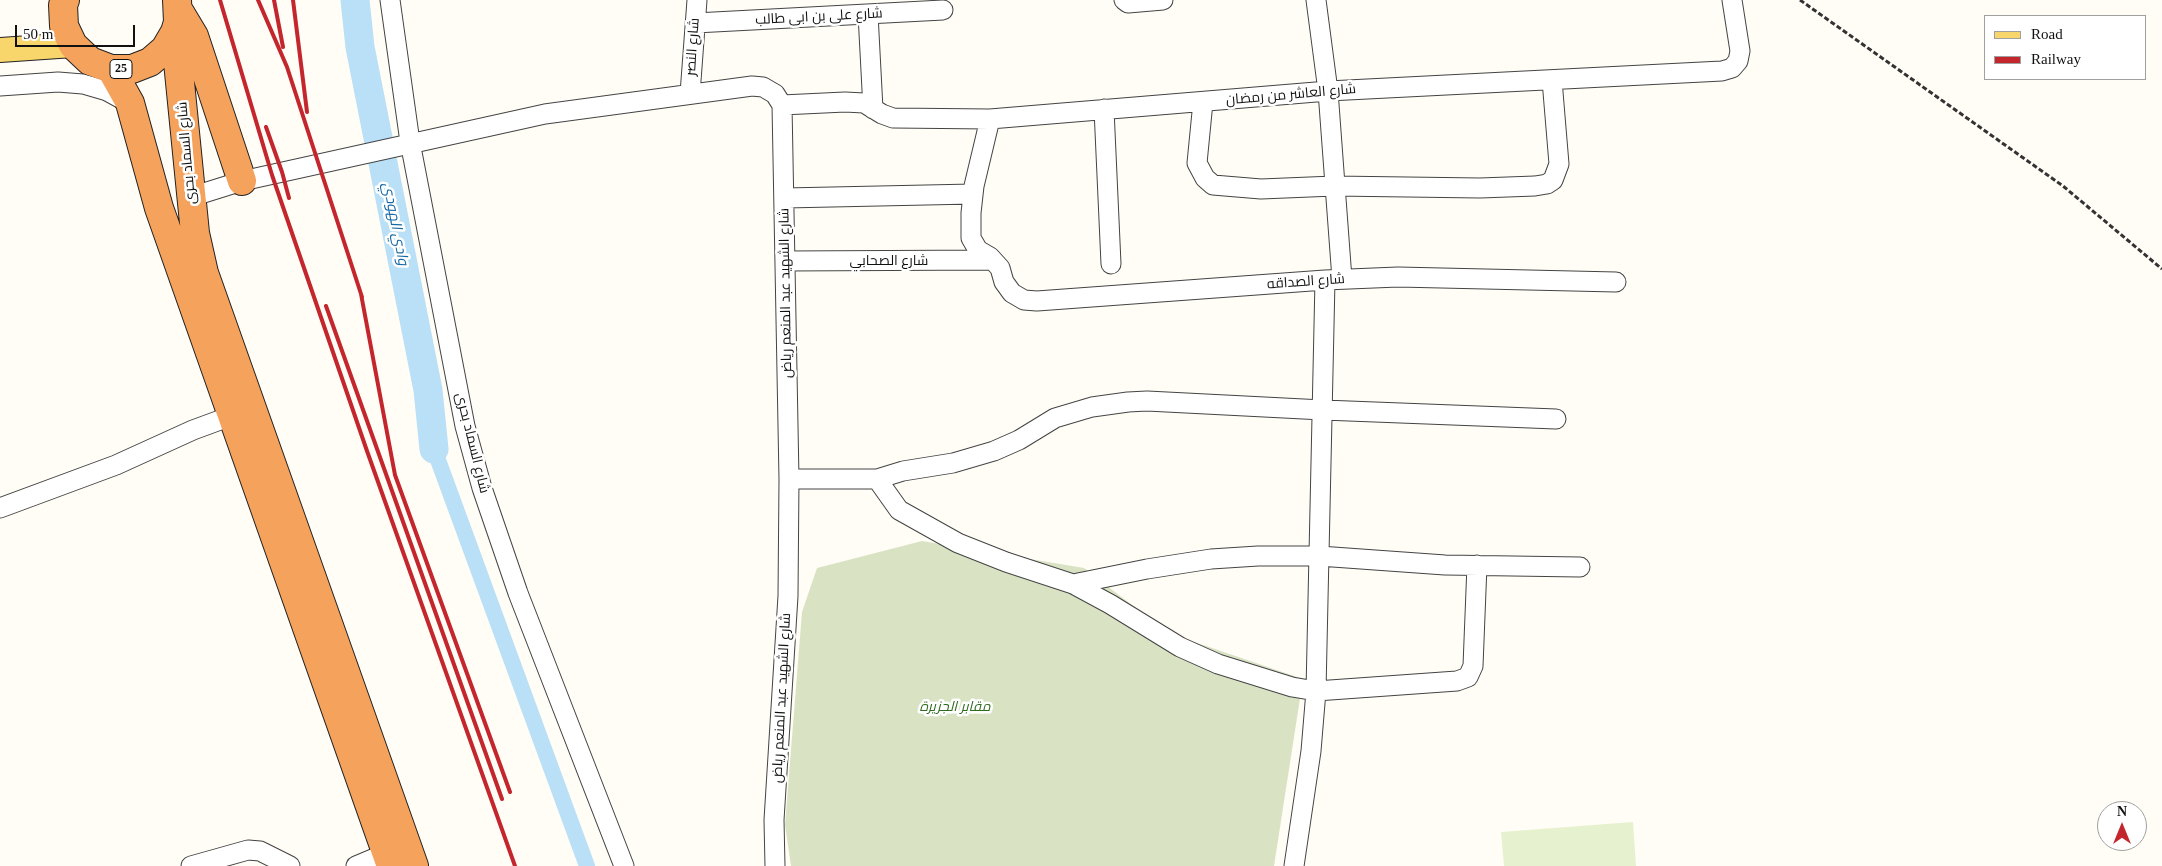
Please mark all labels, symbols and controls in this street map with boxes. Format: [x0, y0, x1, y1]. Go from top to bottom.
street label: شارع على بن ابى طالب [755, 5, 883, 29]
scale bar [18, 15, 138, 47]
legend [1984, 15, 2147, 80]
street label: شارع النصر [683, 17, 703, 77]
text: 50 m [23, 26, 53, 42]
text: Road [2031, 26, 2063, 42]
text: Railway [2031, 51, 2081, 67]
road number: 25 [110, 60, 132, 78]
street label: شارع العاشر من رمضان [1225, 81, 1357, 109]
street label: شارع السماد بحرى [174, 101, 200, 205]
water label: وادي الهودي [378, 181, 412, 267]
street label: شارع الشهيد عبد المنعم رياض [776, 208, 796, 378]
street label: شارع الصحابي [850, 253, 928, 269]
street label: شارع الصداقه [1266, 271, 1346, 293]
street label: شارع السماد بحرى [451, 391, 493, 495]
street label: شارع الشهيد عبد المنعم رياض [769, 613, 795, 783]
park label: مقابر الجزيرة [920, 699, 990, 715]
north arrow [2097, 801, 2147, 851]
text: N [2117, 804, 2127, 819]

